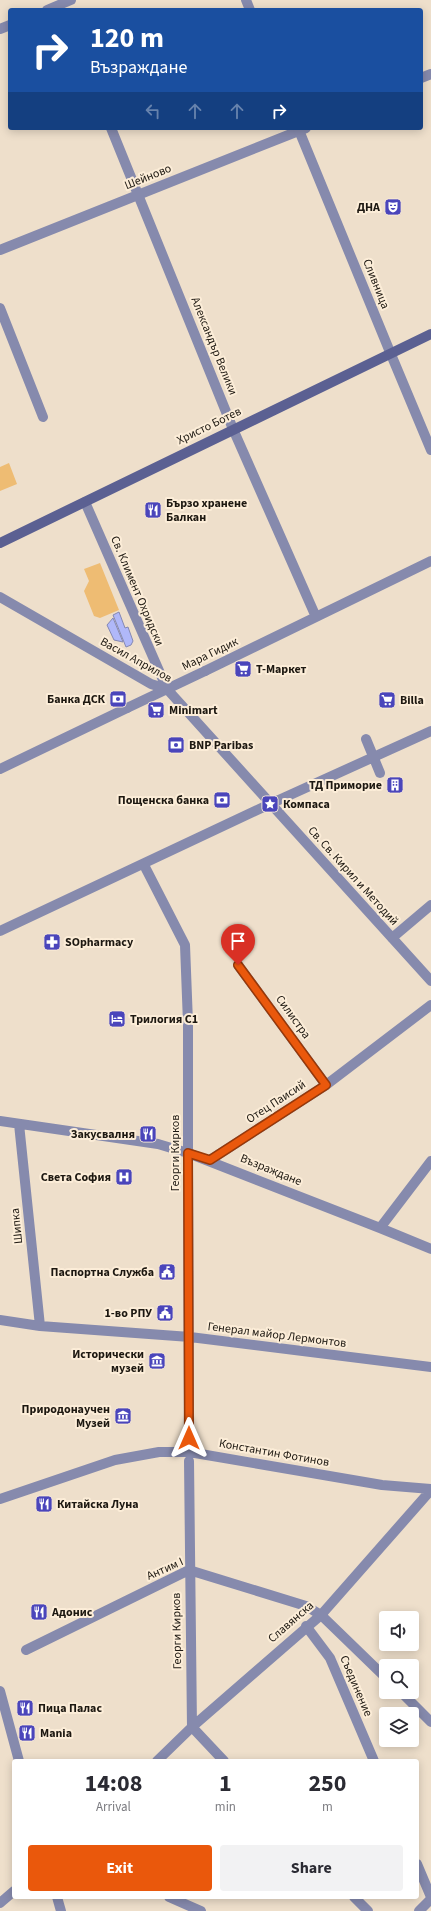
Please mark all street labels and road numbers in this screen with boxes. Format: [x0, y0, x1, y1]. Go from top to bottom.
street label: Шейново [122, 160, 174, 194]
street label: Сливница [358, 257, 394, 311]
street label: Александър Велики [187, 294, 241, 398]
street label: Христо Ботев [174, 403, 244, 449]
street label: Св. Климент Охридски [106, 533, 168, 649]
street label: Васил Априлов [97, 633, 175, 687]
street label: Мара Гидик [179, 633, 241, 675]
street label: Св. Св. Кирил и Методий [304, 823, 402, 929]
street label: Силистра [271, 992, 315, 1042]
street label: Отец Паисий [243, 1076, 309, 1128]
street label: Георги Кирков [167, 1115, 184, 1191]
street label: Възраждане [238, 1150, 304, 1190]
street label: Шипка [7, 1207, 27, 1245]
street label: Генерал майор Лермонтов [207, 1318, 347, 1352]
street label: Константин Фотинов [218, 1435, 330, 1471]
street label: Антим I [144, 1553, 186, 1585]
street label: Георги Кирков [168, 1593, 186, 1669]
street label: Славянска [264, 1597, 318, 1647]
street label: Съединение [335, 1653, 377, 1719]

